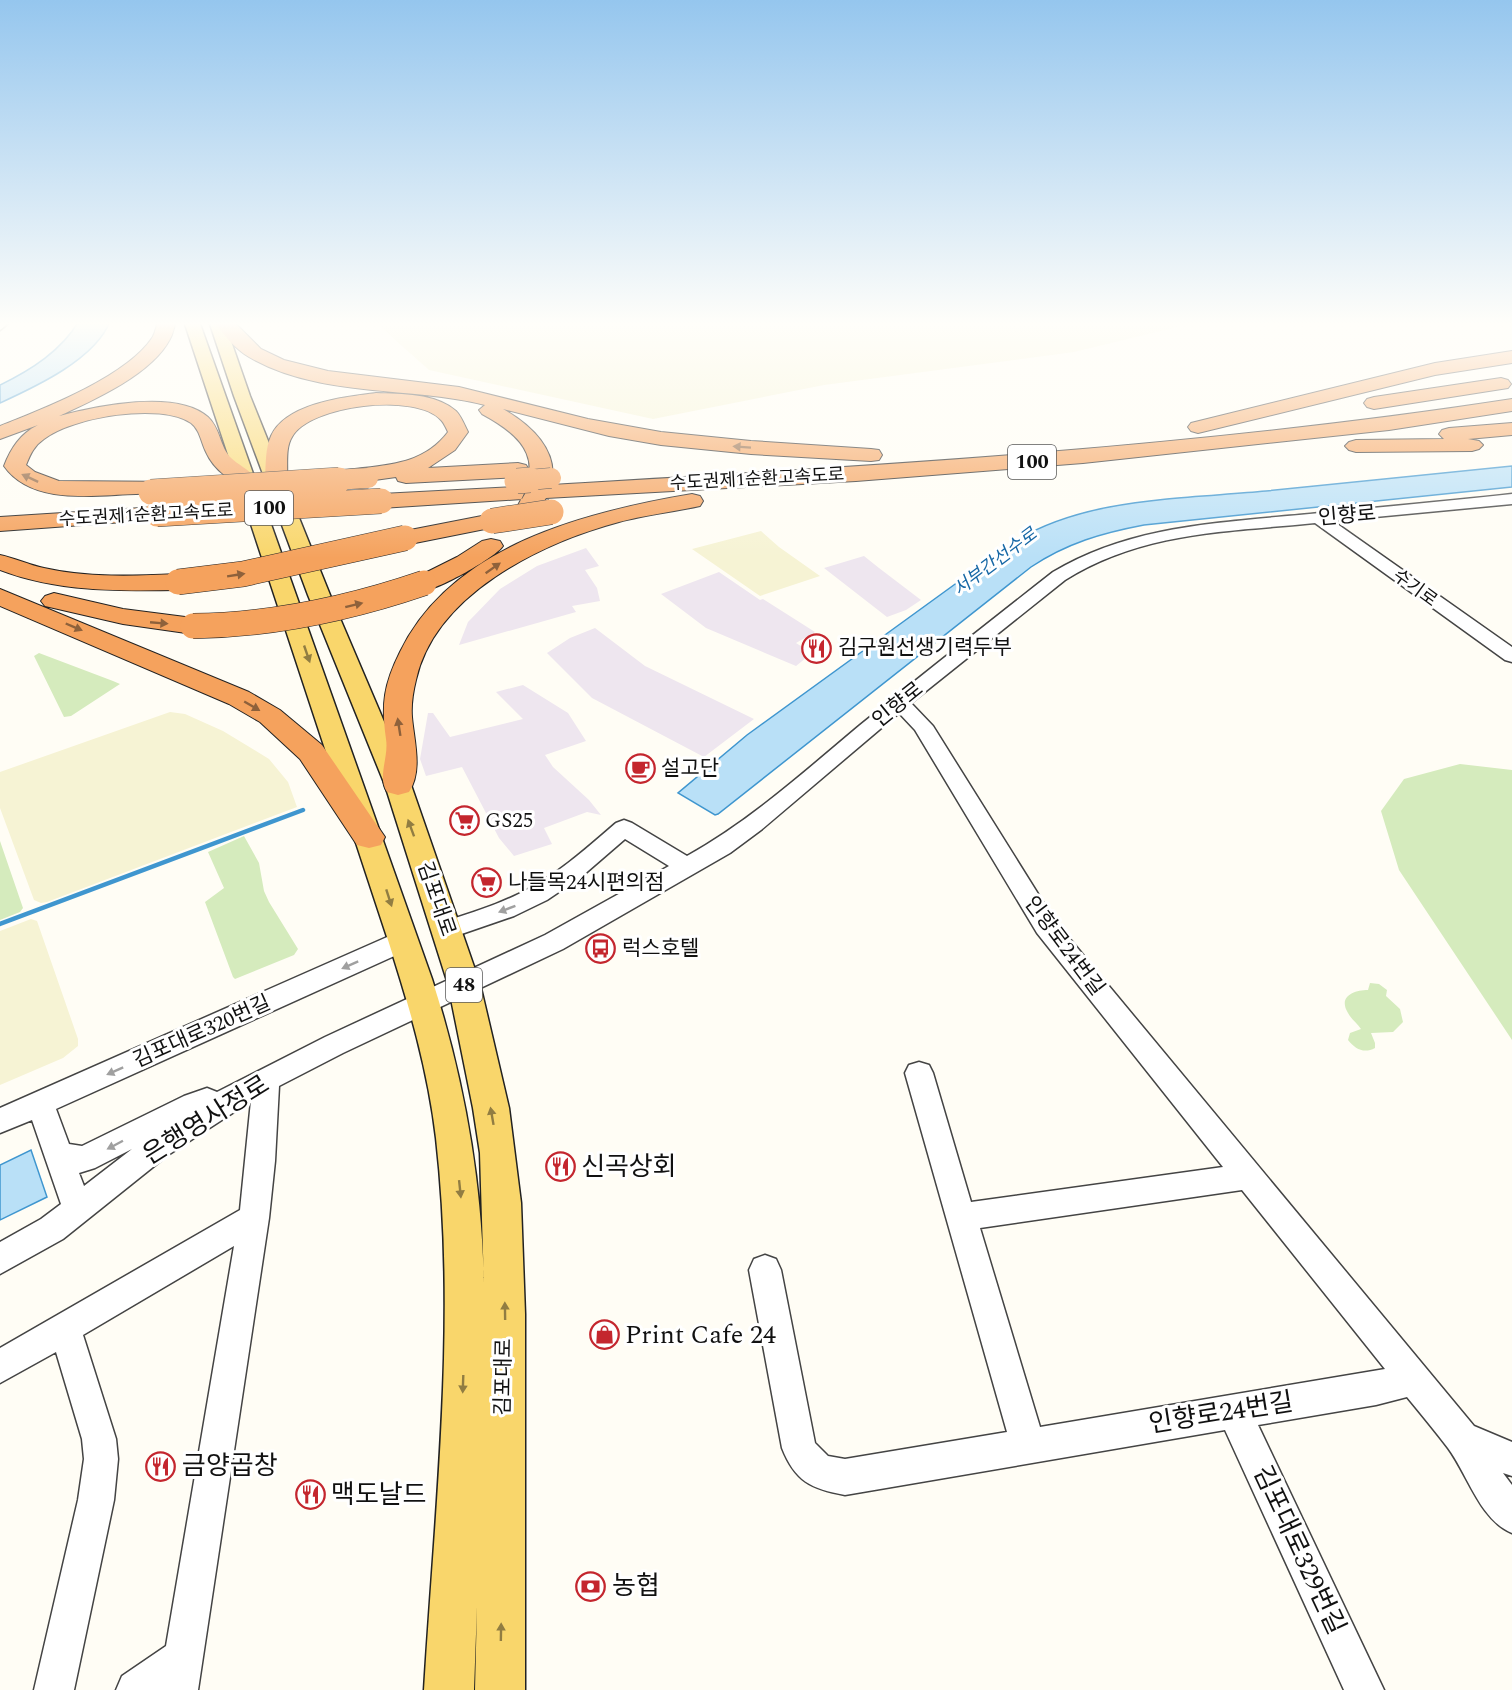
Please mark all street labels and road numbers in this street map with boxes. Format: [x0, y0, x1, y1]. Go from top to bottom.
road number: 100 [1008, 445, 1056, 479]
street label: 수도권제1순환고속도로 [669, 461, 845, 497]
road number: 100 [245, 491, 293, 525]
street label: 수도권제1순환고속도로 [58, 497, 234, 533]
street label: 인향로 [1317, 498, 1377, 534]
street label: 수기로 [1387, 562, 1443, 614]
street label: 인향로 [865, 674, 931, 736]
street label: 김포대로 [408, 857, 464, 941]
street label: 인향로24번길 [1016, 889, 1112, 1003]
road number: 48 [446, 968, 482, 1002]
street label: 김포대로320번길 [128, 987, 276, 1077]
street label: 은행영사정로 [135, 1065, 277, 1175]
street label: 김포대로 [487, 1338, 521, 1416]
street label: 인향로24번길 [1146, 1382, 1296, 1444]
street label: 김포대로329번길 [1242, 1459, 1356, 1641]

